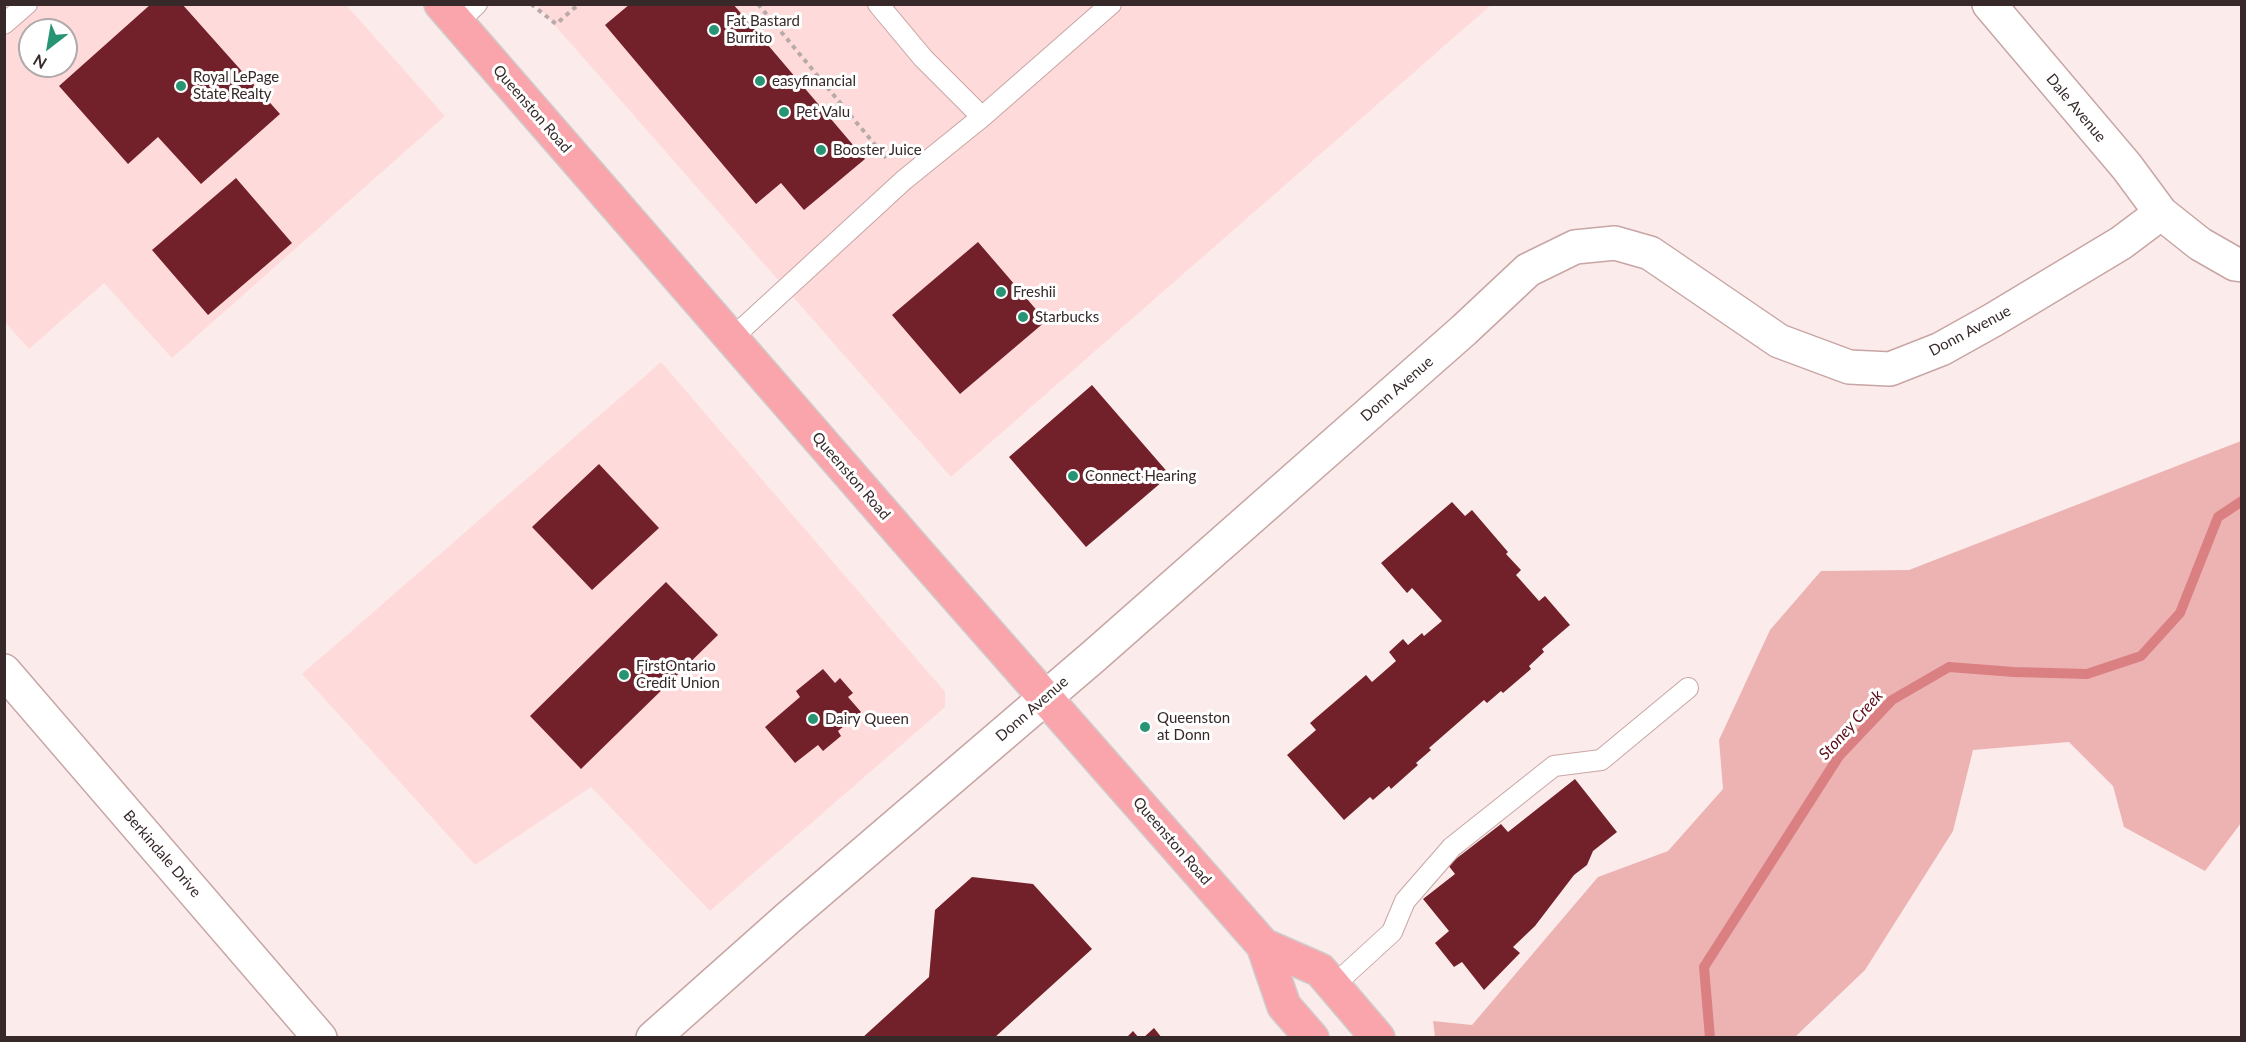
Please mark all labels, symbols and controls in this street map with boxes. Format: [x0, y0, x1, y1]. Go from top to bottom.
place label: Fat Bastard Burrito [726, 12, 800, 47]
north arrow [18, 18, 78, 78]
marker: Fat Bastard Burrito [707, 23, 721, 37]
text: N [29, 51, 50, 73]
street label: Queenston Road [489, 61, 575, 157]
place label: Royal LePage State Realty [193, 68, 279, 103]
street label: Dale Avenue [2042, 70, 2110, 146]
place label: easyfinancial [772, 72, 856, 90]
marker: easyfinancial [753, 74, 767, 88]
marker: Royal LePage State Realty [174, 79, 188, 93]
place label: Pet Valu [796, 103, 850, 121]
marker: Pet Valu [777, 105, 791, 119]
place label: Booster Juice [833, 141, 922, 159]
marker: Booster Juice [814, 143, 828, 157]
place label: Freshii [1013, 283, 1056, 301]
marker: Freshii [994, 285, 1008, 299]
street label: Donn Avenue [1926, 302, 2014, 360]
place label: Starbucks [1035, 308, 1099, 326]
marker: Starbucks [1016, 310, 1030, 324]
street label: Donn Avenue [1357, 353, 1437, 425]
street label: Queenston Road [808, 428, 894, 524]
place label: Connect Hearing [1085, 467, 1196, 485]
marker: Connect Hearing [1066, 469, 1080, 483]
place label: FirstOntario Credit Union [636, 657, 720, 692]
marker: FirstOntario Credit Union [617, 668, 631, 682]
street label: Donn Avenue [992, 673, 1072, 745]
water label: Stoney Creek [1815, 686, 1887, 764]
place label: Queenston at Donn [1157, 709, 1230, 744]
place label: Dairy Queen [825, 710, 909, 728]
marker: Dairy Queen [806, 712, 820, 726]
marker: Queenston at Donn [1138, 720, 1152, 734]
street label: Queenston Road [1129, 793, 1215, 889]
street label: Berkindale Drive [119, 807, 205, 901]

